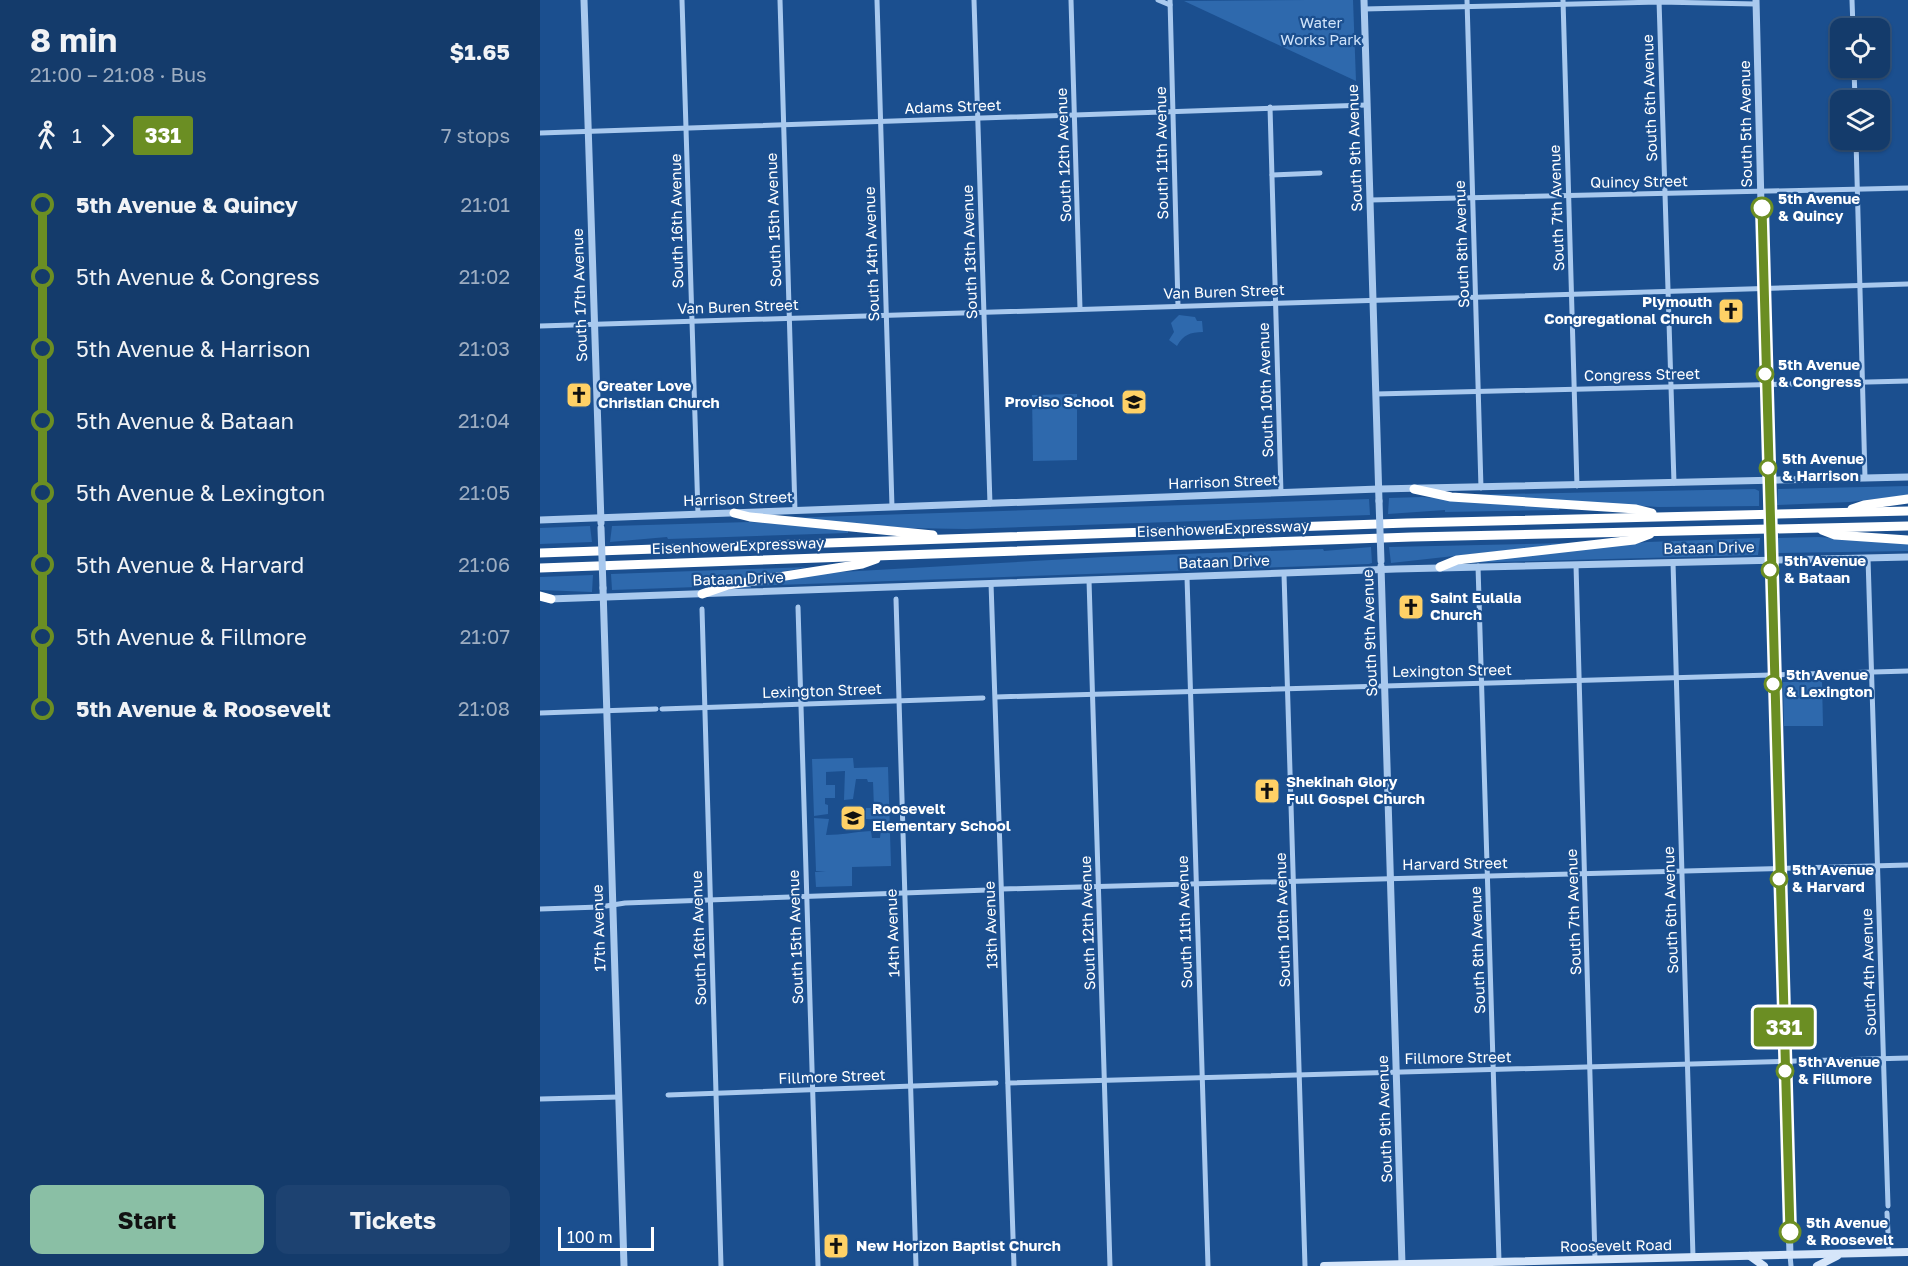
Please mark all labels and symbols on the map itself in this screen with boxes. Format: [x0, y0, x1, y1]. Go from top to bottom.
park label: Water Works Park [1280, 13, 1362, 48]
street label: South 6th Avenue [1638, 34, 1660, 162]
street label: South 5th Avenue [1735, 60, 1755, 188]
street label: South 9th Avenue [1343, 84, 1365, 212]
street label: South 11th Avenue [1151, 86, 1171, 220]
street label: South 12th Avenue [1052, 87, 1074, 223]
street label: Adams Street [904, 95, 1002, 117]
street label: South 7th Avenue [1545, 144, 1567, 272]
street label: South 15th Avenue [762, 152, 784, 288]
street label: South 16th Avenue [666, 153, 686, 289]
street label: Quincy Street [1590, 171, 1688, 191]
street label: South 8th Avenue [1450, 180, 1472, 308]
street label: South 13th Avenue [958, 184, 980, 320]
street label: South 14th Avenue [860, 186, 882, 322]
place label: 5th Avenue & Quincy [1778, 189, 1860, 224]
marker: 5th Avenue & Quincy [1751, 197, 1773, 219]
street label: South 17th Avenue [568, 228, 590, 362]
street label: Van Buren Street [1163, 280, 1285, 302]
place label: Plymouth Congregational Church [1544, 292, 1712, 327]
street label: Van Buren Street [677, 295, 799, 317]
church icon: Plymouth Congregational Church [1716, 296, 1746, 326]
street label: South 10th Avenue [1254, 322, 1276, 458]
place label: 5th Avenue & Congress [1778, 355, 1862, 390]
street label: Congress Street [1584, 364, 1700, 384]
marker: 5th Avenue & Congress [1756, 365, 1774, 383]
place label: Greater Love Christian Church [598, 376, 720, 411]
church icon: Greater Love Christian Church [564, 380, 594, 410]
school or university icon: Proviso School [1119, 387, 1149, 417]
place label: Proviso School [1005, 392, 1114, 410]
place label: 5th Avenue & Harrison [1782, 449, 1864, 484]
marker: 5th Avenue & Harrison [1759, 459, 1777, 477]
street label: Harrison Street [1168, 470, 1278, 492]
street label: Harrison Street [683, 487, 793, 509]
street label: Eisenhower Expressway [1136, 516, 1310, 540]
street label: Eisenhower Expressway [651, 533, 825, 557]
street label: Bataan Drive [1663, 537, 1755, 557]
street label: Bataan Drive [1178, 550, 1270, 572]
place label: 5th Avenue & Bataan [1784, 551, 1866, 586]
marker: 5th Avenue & Bataan [1761, 561, 1779, 579]
street label: Bataan Drive [692, 567, 784, 589]
street label: South 9th Avenue [1358, 569, 1380, 697]
place label: Saint Eulalia Church [1430, 588, 1522, 623]
church icon: Saint Eulalia Church [1396, 592, 1426, 622]
street label: Lexington Street [1392, 660, 1512, 680]
place label: 5th Avenue & Lexington [1786, 665, 1873, 700]
marker: 5th Avenue & Lexington [1764, 675, 1782, 693]
street label: Lexington Street [762, 679, 882, 701]
place label: Shekinah Glory Full Gospel Church [1286, 772, 1425, 807]
church icon: Shekinah Glory Full Gospel Church [1252, 776, 1282, 806]
place label: Roosevelt Elementary School [872, 799, 1011, 834]
school or university icon: Roosevelt Elementary School [838, 803, 868, 833]
street label: South 6th Avenue [1659, 846, 1681, 974]
street label: South 7th Avenue [1562, 848, 1584, 976]
street label: South 10th Avenue [1271, 852, 1293, 988]
street label: Harvard Street [1402, 853, 1508, 873]
street label: South 12th Avenue [1076, 855, 1098, 991]
street label: South 11th Avenue [1173, 855, 1195, 989]
place label: 5th Avenue & Harvard [1792, 860, 1874, 895]
street label: South 15th Avenue [784, 869, 806, 1005]
street label: South 16th Avenue [687, 870, 709, 1006]
marker: 5th Avenue & Harvard [1770, 870, 1788, 888]
street label: 13th Avenue [979, 880, 1001, 969]
street label: 17th Avenue [587, 884, 609, 972]
street label: South 8th Avenue [1466, 886, 1488, 1014]
street label: 14th Avenue [881, 888, 903, 978]
street label: South 4th Avenue [1857, 908, 1879, 1036]
line badge: 331 [1750, 1008, 1818, 1046]
street label: Fillmore Street [1404, 1047, 1512, 1067]
place label: 5th Avenue & Fillmore [1798, 1052, 1880, 1087]
street label: South 9th Avenue [1373, 1055, 1395, 1183]
marker: 5th Avenue & Fillmore [1776, 1062, 1794, 1080]
street label: Fillmore Street [778, 1065, 886, 1087]
place label: 5th Avenue & Roosevelt [1806, 1213, 1894, 1248]
marker: 5th Avenue & Roosevelt [1779, 1221, 1801, 1243]
scale bar [558, 1224, 654, 1252]
church icon: New Horizon Baptist Church [821, 1231, 851, 1261]
street label: Roosevelt Road [1560, 1235, 1672, 1255]
place label: New Horizon Baptist Church [856, 1236, 1061, 1254]

